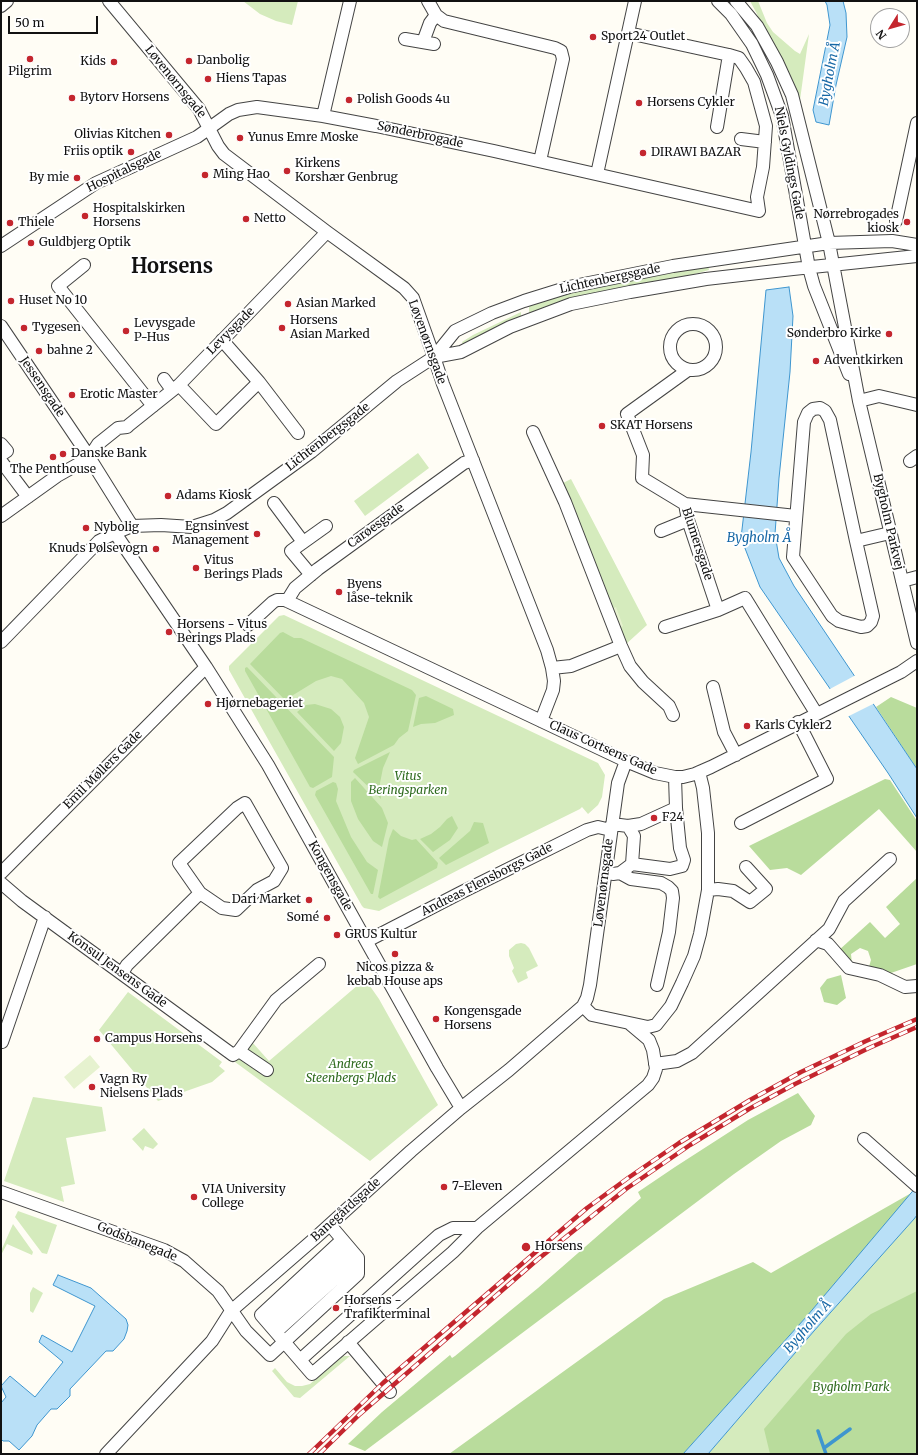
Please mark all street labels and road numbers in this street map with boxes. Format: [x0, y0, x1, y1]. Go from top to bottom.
street label: Løvenørnsgade [141, 43, 209, 121]
street label: Niels Gyldings Gade [771, 105, 807, 221]
street label: Sønderbrogade [376, 119, 464, 151]
street label: Hospitalsgade [84, 147, 164, 195]
street label: Lichtenbergsgade [558, 261, 662, 297]
street label: Løvenørnsgade [405, 298, 449, 386]
street label: Levysgade [204, 304, 258, 358]
street label: Jessensgade [17, 354, 67, 420]
street label: Lichtenbergsgade [283, 400, 373, 474]
street label: Bygholm Parkvej [870, 472, 906, 572]
street label: Carøesgade [345, 501, 407, 551]
street label: Blumersgade [678, 506, 716, 582]
street label: Claus Cortsens Gade [547, 718, 659, 778]
street label: Emil Møllers Gade [61, 728, 145, 812]
street label: Løvenørnsgade [591, 838, 617, 928]
street label: Kongensgade [305, 839, 355, 913]
street label: Andreas Flensborgs Gade [419, 841, 555, 919]
street label: Konsul Jensens Gade [65, 929, 169, 1011]
street label: Banegårdsgade [308, 1175, 384, 1245]
street label: Godsbanegade [95, 1219, 179, 1265]

